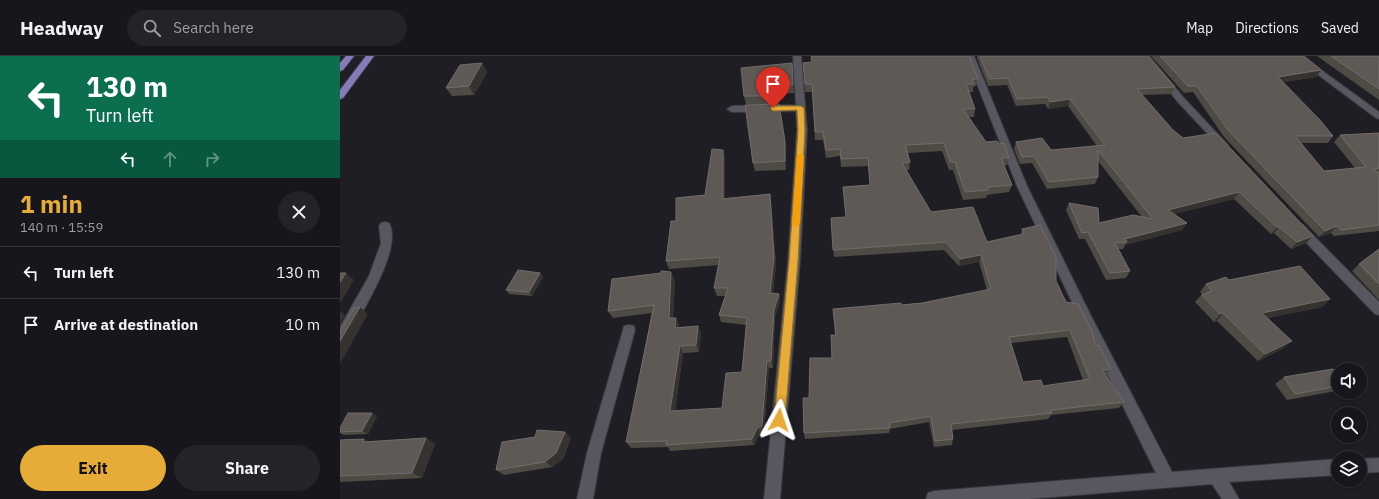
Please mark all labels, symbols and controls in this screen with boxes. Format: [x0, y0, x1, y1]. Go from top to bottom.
search box [127, 10, 407, 46]
text: Headway [20, 16, 103, 40]
icon: search [141, 17, 163, 39]
text: Search here [173, 18, 254, 37]
text: Map [1186, 19, 1213, 37]
text: Directions [1235, 19, 1299, 37]
text: Saved [1321, 19, 1359, 37]
pin [756, 67, 790, 108]
text: 130 m [86, 68, 168, 105]
icon: left [20, 72, 72, 124]
icon: arrive [762, 73, 784, 95]
text: Turn left [86, 104, 154, 127]
icon: left [117, 148, 139, 170]
icon: ahead [159, 148, 181, 170]
icon: right [201, 148, 223, 170]
text: 1 min [20, 188, 83, 220]
button: close [278, 191, 320, 233]
text: 140 m · 15:59 [20, 219, 103, 236]
icon: left [20, 262, 42, 284]
text: Turn left [54, 263, 114, 282]
text: 130 m [276, 263, 320, 282]
icon: arrive [20, 314, 42, 336]
text: Arrive at destination [54, 315, 198, 334]
text: 10 m [285, 315, 320, 334]
map controls [1331, 363, 1367, 487]
button: sound [1331, 363, 1367, 399]
position arrow [758, 399, 800, 441]
button: search [1331, 407, 1367, 443]
button: Exit [20, 445, 166, 491]
button: Share [174, 445, 320, 491]
button: layers [1331, 451, 1367, 487]

